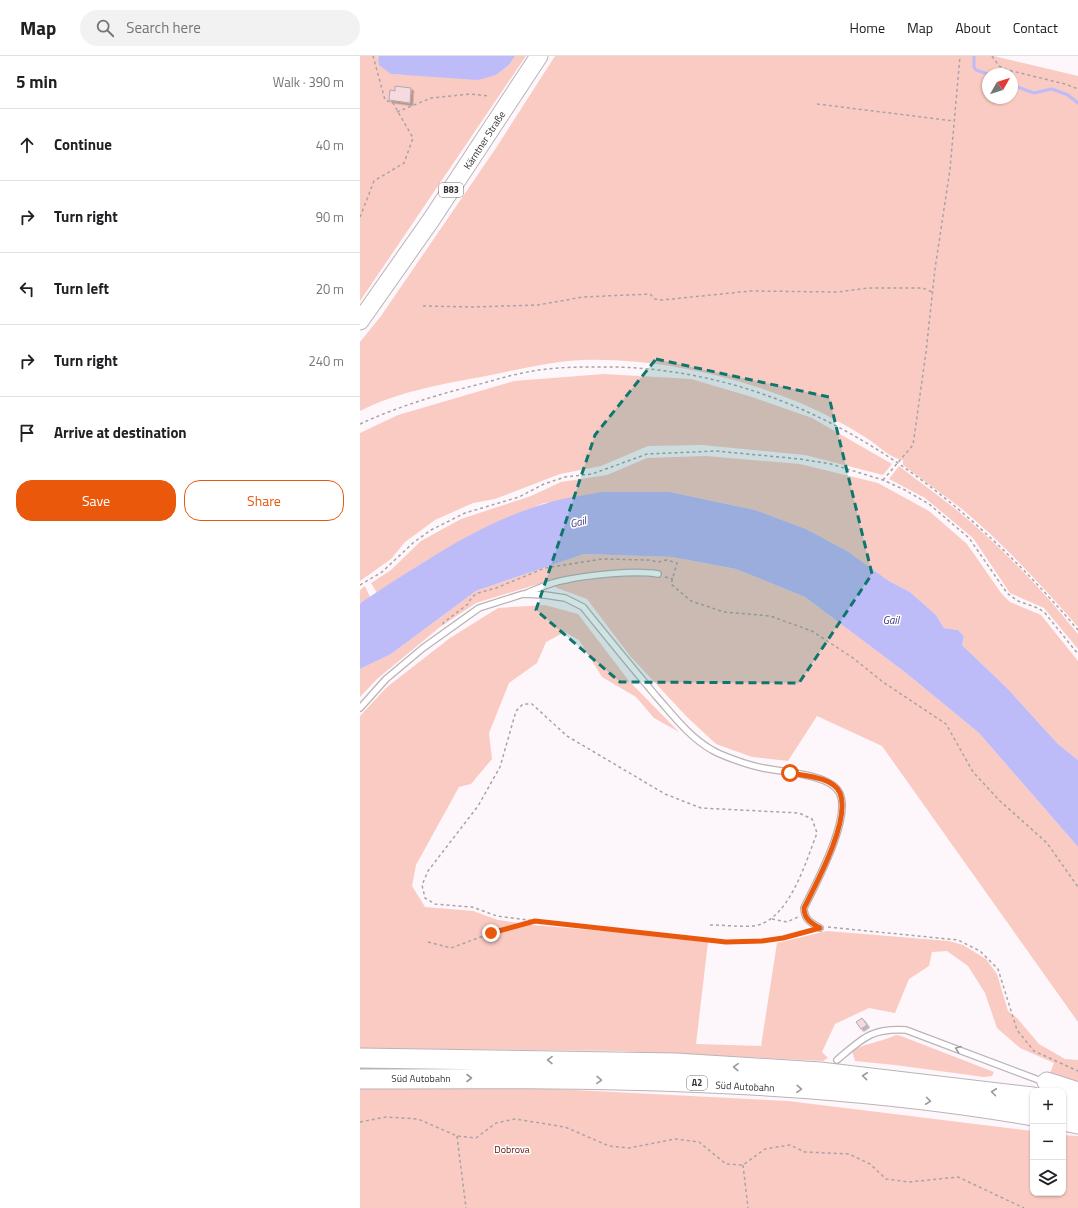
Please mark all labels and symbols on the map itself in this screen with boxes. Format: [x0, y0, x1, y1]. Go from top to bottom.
north arrow [982, 68, 1018, 104]
street label: Kärntner Straße [460, 108, 509, 173]
road number: B83 [439, 183, 463, 197]
water label: Gail [568, 512, 589, 532]
water label: Gail [883, 612, 901, 628]
route start [781, 764, 799, 782]
route end [482, 924, 500, 942]
one-way arrow [954, 1045, 961, 1053]
one-way arrow [547, 1056, 553, 1064]
one-way arrow [733, 1062, 739, 1071]
street label: Süd Autobahn [391, 1071, 451, 1086]
one-way arrow [862, 1072, 868, 1081]
one-way arrow [466, 1074, 472, 1082]
one-way arrow [596, 1076, 602, 1084]
road number: A2 [687, 1076, 707, 1090]
street label: Süd Autobahn [715, 1077, 775, 1096]
one-way arrow [796, 1085, 802, 1093]
one-way arrow [991, 1088, 997, 1097]
one-way arrow [925, 1096, 931, 1105]
park label: Dobrova [494, 1142, 530, 1157]

